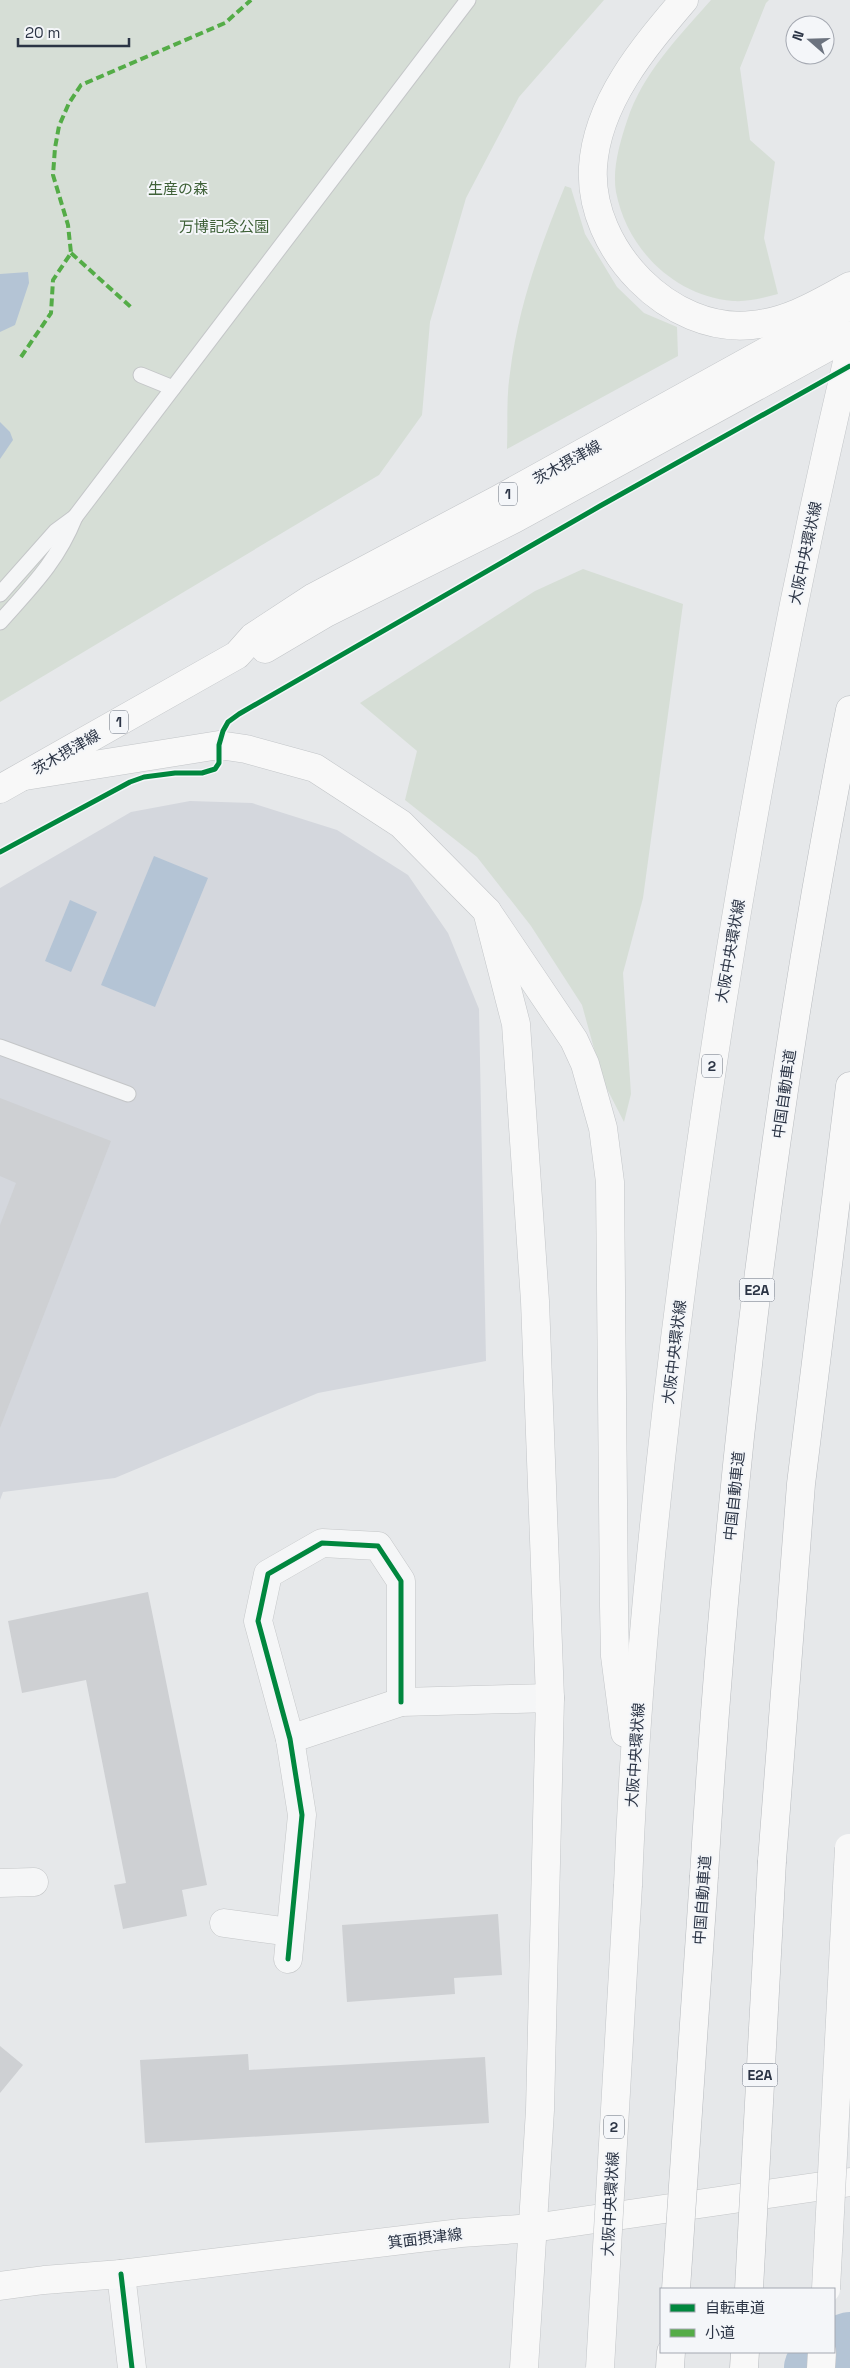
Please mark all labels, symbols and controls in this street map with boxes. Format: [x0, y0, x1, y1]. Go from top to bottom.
scale bar [18, 15, 129, 47]
north arrow [785, 15, 835, 65]
text: 20 m [25, 23, 60, 42]
text: N [788, 28, 808, 43]
park label: 生産の森 [148, 179, 208, 198]
park label: 万博記念公園 [179, 217, 269, 236]
street label: 茨木摂津線 [530, 436, 604, 488]
road number: 1 [499, 482, 517, 506]
street label: 大阪中央環状線 [785, 500, 825, 606]
road number: 1 [110, 710, 128, 734]
street label: 茨木摂津線 [29, 725, 103, 779]
street label: 大阪中央環状線 [712, 898, 748, 1004]
street label: 中国自動車道 [768, 1048, 800, 1140]
road number: 2 [702, 1054, 722, 1078]
road number: E2A [740, 1278, 774, 1302]
street label: 大阪中央環状線 [658, 1299, 690, 1405]
street label: 中国自動車道 [720, 1450, 748, 1542]
street label: 大阪中央環状線 [622, 1702, 648, 1808]
street label: 中国自動車道 [689, 1854, 715, 1946]
road number: E2A [742, 2064, 778, 2086]
road number: 2 [604, 2116, 624, 2138]
street label: 大阪中央環状線 [598, 2151, 622, 2257]
street label: 箕面摂津線 [387, 2224, 463, 2252]
legend [660, 2288, 835, 2353]
text: 自転車道 [705, 2298, 765, 2317]
text: 小道 [705, 2323, 735, 2342]

